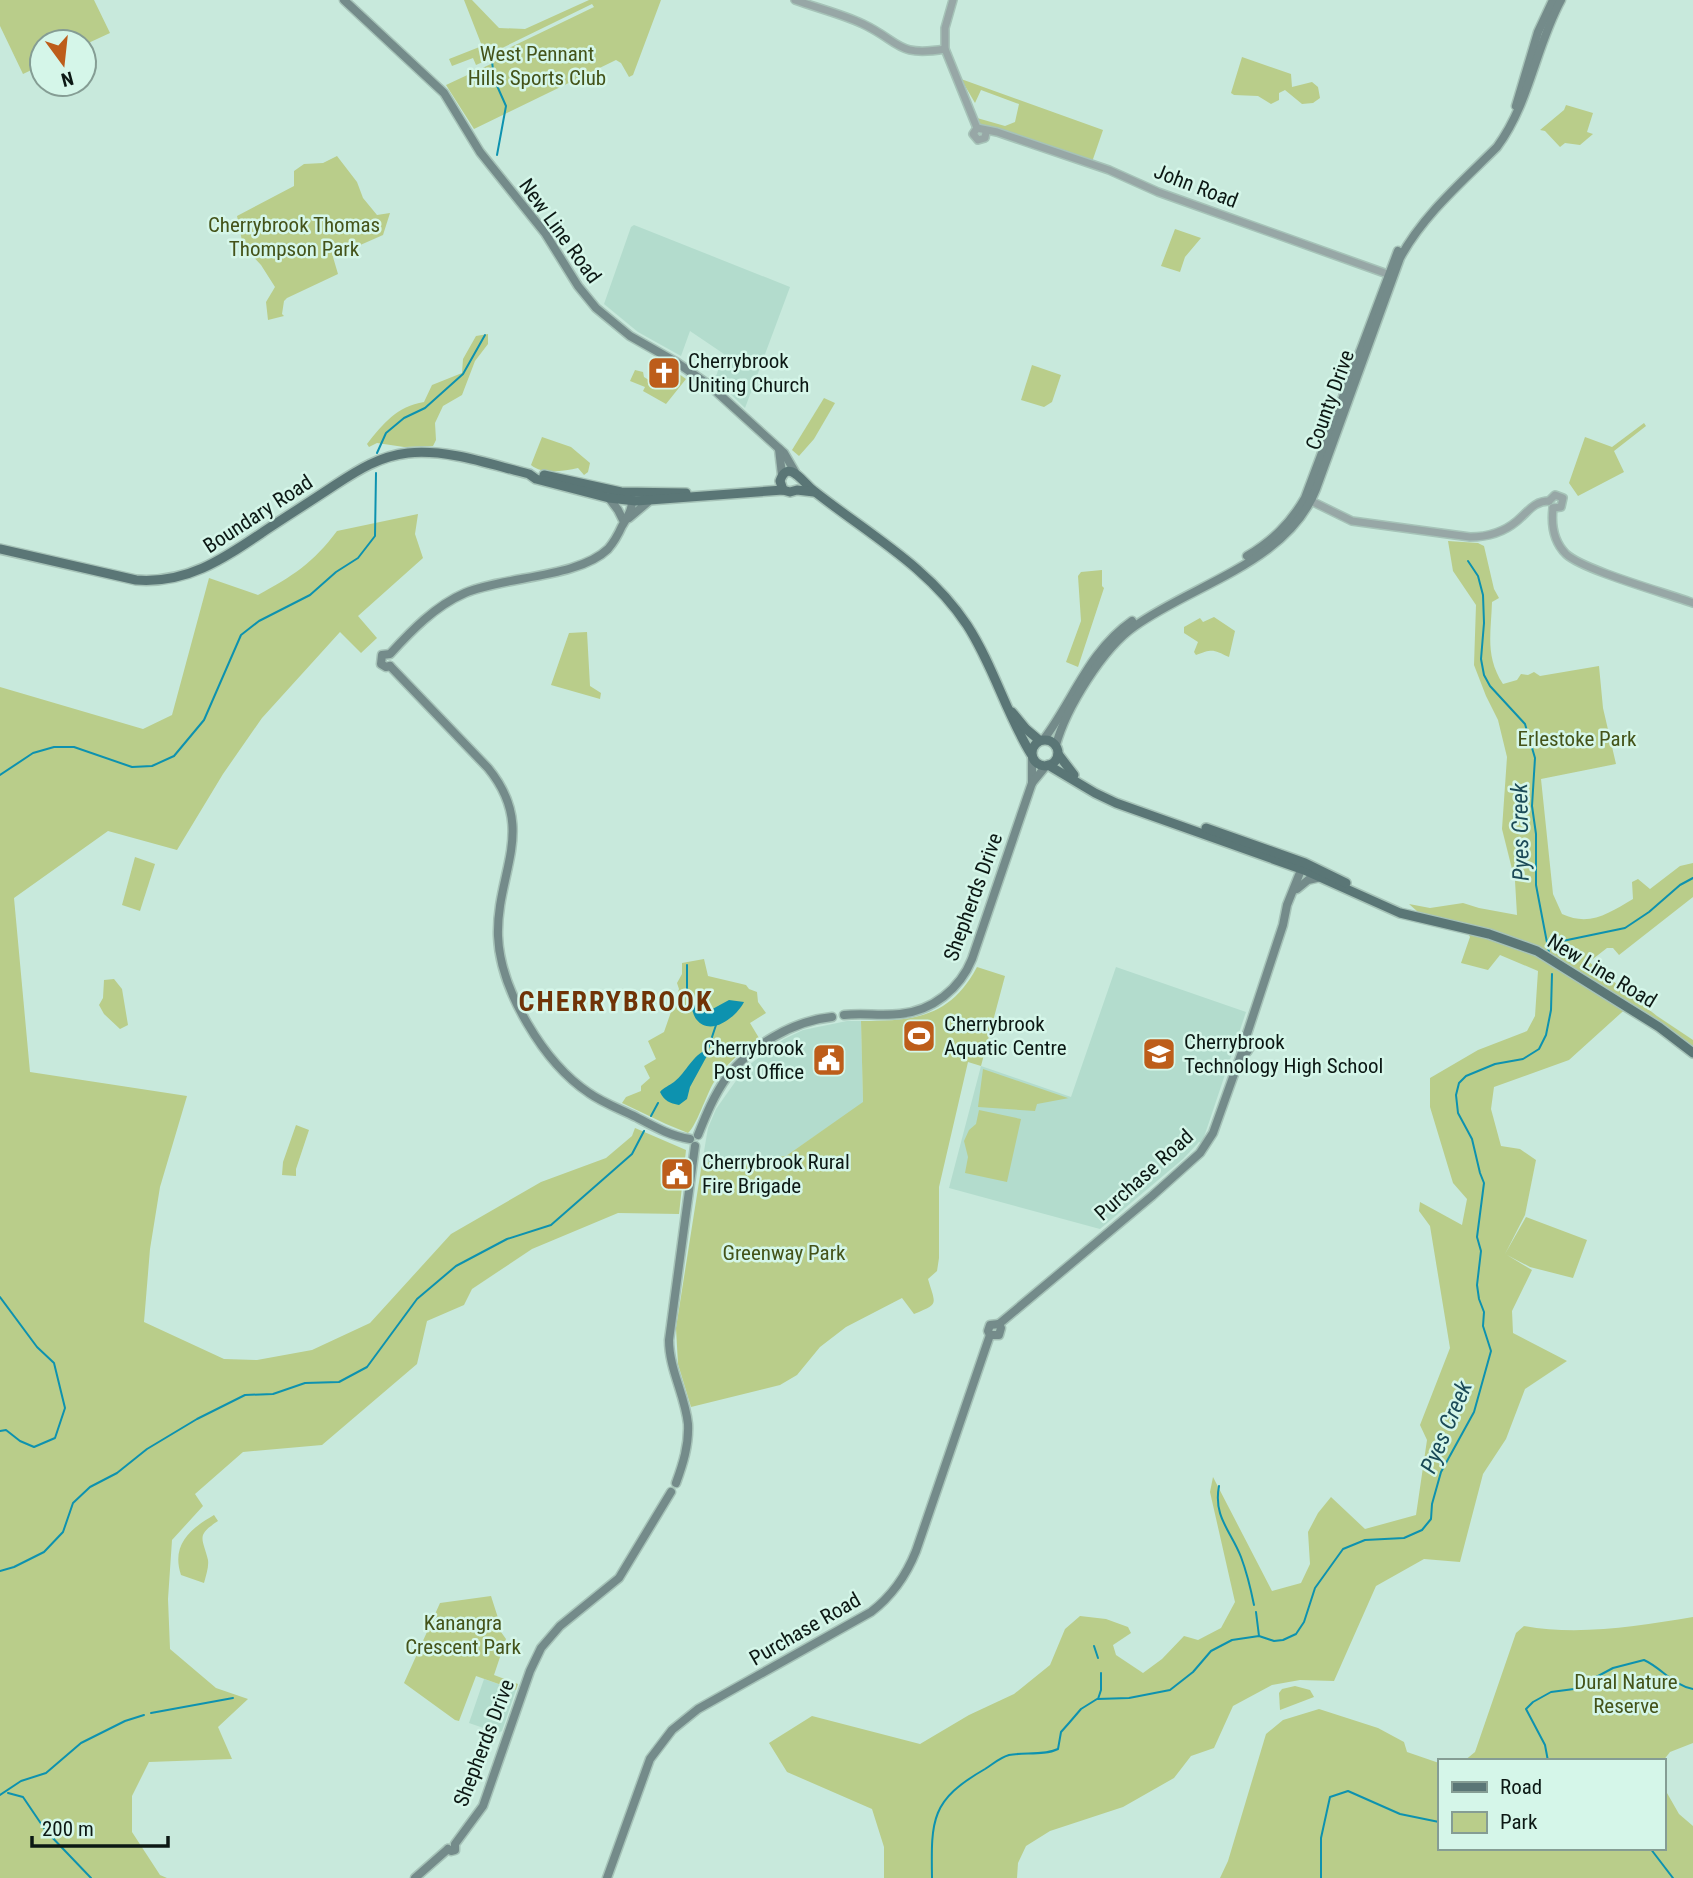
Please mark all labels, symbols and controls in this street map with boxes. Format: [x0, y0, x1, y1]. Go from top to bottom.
north arrow [28, 28, 98, 98]
park label: West Pennant Hills Sports Club [468, 42, 606, 90]
text: N [59, 66, 76, 92]
street label: John Road [1151, 159, 1241, 213]
street label: New Line Road [514, 174, 606, 288]
park label: Cherrybrook Thomas Thompson Park [208, 213, 380, 261]
street label: County Drive [1301, 347, 1359, 453]
place label: Cherrybrook Uniting Church [688, 349, 809, 397]
church icon: Cherrybrook Uniting Church [645, 354, 683, 392]
street label: Boundary Road [199, 470, 317, 558]
park label: Erlestoke Park [1518, 727, 1637, 751]
water label: Pyes Creek [1506, 782, 1535, 881]
street label: Shepherds Drive [939, 830, 1007, 964]
street label: New Line Road [1543, 929, 1661, 1013]
district label: CHERRYBROOK [519, 985, 713, 1018]
place label: Cherrybrook Aquatic Centre [944, 1012, 1067, 1060]
sports icon: Cherrybrook Aquatic Centre [900, 1017, 938, 1055]
place label: Cherrybrook Technology High School [1184, 1030, 1383, 1078]
school or university icon: Cherrybrook Technology High School [1140, 1035, 1178, 1073]
place label: Cherrybrook Post Office [703, 1036, 805, 1084]
public building icon: Cherrybrook Post Office [810, 1041, 848, 1079]
street label: Purchase Road [1090, 1124, 1198, 1226]
place label: Cherrybrook Rural Fire Brigade [702, 1150, 850, 1198]
public building icon: Cherrybrook Rural Fire Brigade [658, 1155, 696, 1193]
park label: Greenway Park [722, 1241, 846, 1265]
water label: Pyes Creek [1415, 1376, 1478, 1477]
street label: Purchase Road [745, 1588, 865, 1670]
park label: Kanangra Crescent Park [405, 1611, 521, 1659]
park label: Dural Nature Reserve [1574, 1670, 1678, 1718]
street label: Shepherds Drive [449, 1676, 519, 1810]
legend [1438, 1759, 1665, 1850]
text: Road [1500, 1775, 1542, 1799]
scale bar [32, 1804, 168, 1848]
text: Park [1500, 1810, 1538, 1834]
text: 200 m [42, 1817, 94, 1841]

